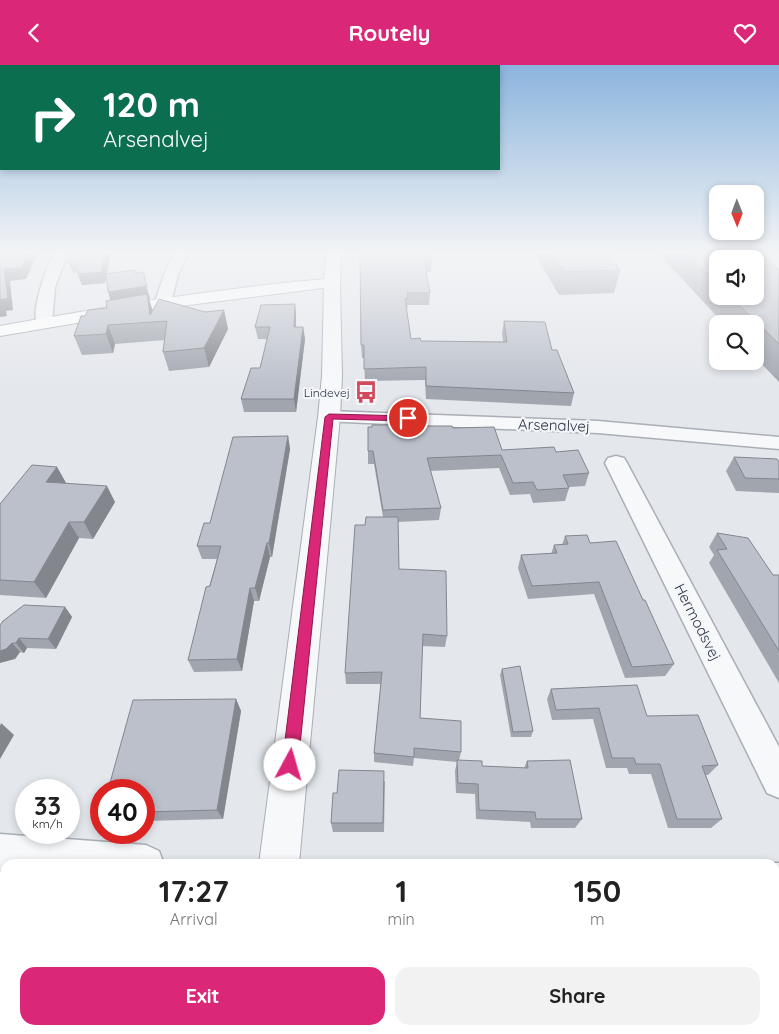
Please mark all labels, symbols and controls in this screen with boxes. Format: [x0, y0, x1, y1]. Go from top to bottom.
icon: back [20, 19, 48, 47]
text: Routely [348, 19, 431, 47]
icon: heart [731, 19, 759, 47]
text: 120 m [103, 82, 200, 126]
icon: right [20, 85, 85, 150]
text: Arsenalvej [103, 125, 209, 153]
north arrow [709, 185, 764, 240]
map controls [709, 185, 764, 370]
button: sound [709, 250, 764, 305]
button: search [709, 315, 764, 370]
bus stop icon: Lindevej [353, 379, 379, 405]
place label: Lindevej [304, 385, 350, 400]
pin [387, 397, 429, 439]
icon: arrive [394, 404, 422, 432]
street label: Arsenalvej [518, 414, 590, 436]
street label: Hermodsvej [670, 580, 726, 664]
position arrow [263, 738, 315, 790]
speed limit sign: 40 [90, 779, 155, 844]
text: 33 [34, 790, 61, 821]
text: km/h [32, 816, 63, 831]
text: 17:27 [159, 872, 229, 910]
text: 1 [395, 872, 407, 910]
text: 150 [574, 872, 621, 910]
text: Arrival [170, 909, 218, 929]
text: min [388, 909, 415, 929]
text: m [590, 909, 605, 929]
button: Exit [20, 967, 385, 1025]
button: Share [395, 967, 760, 1025]

